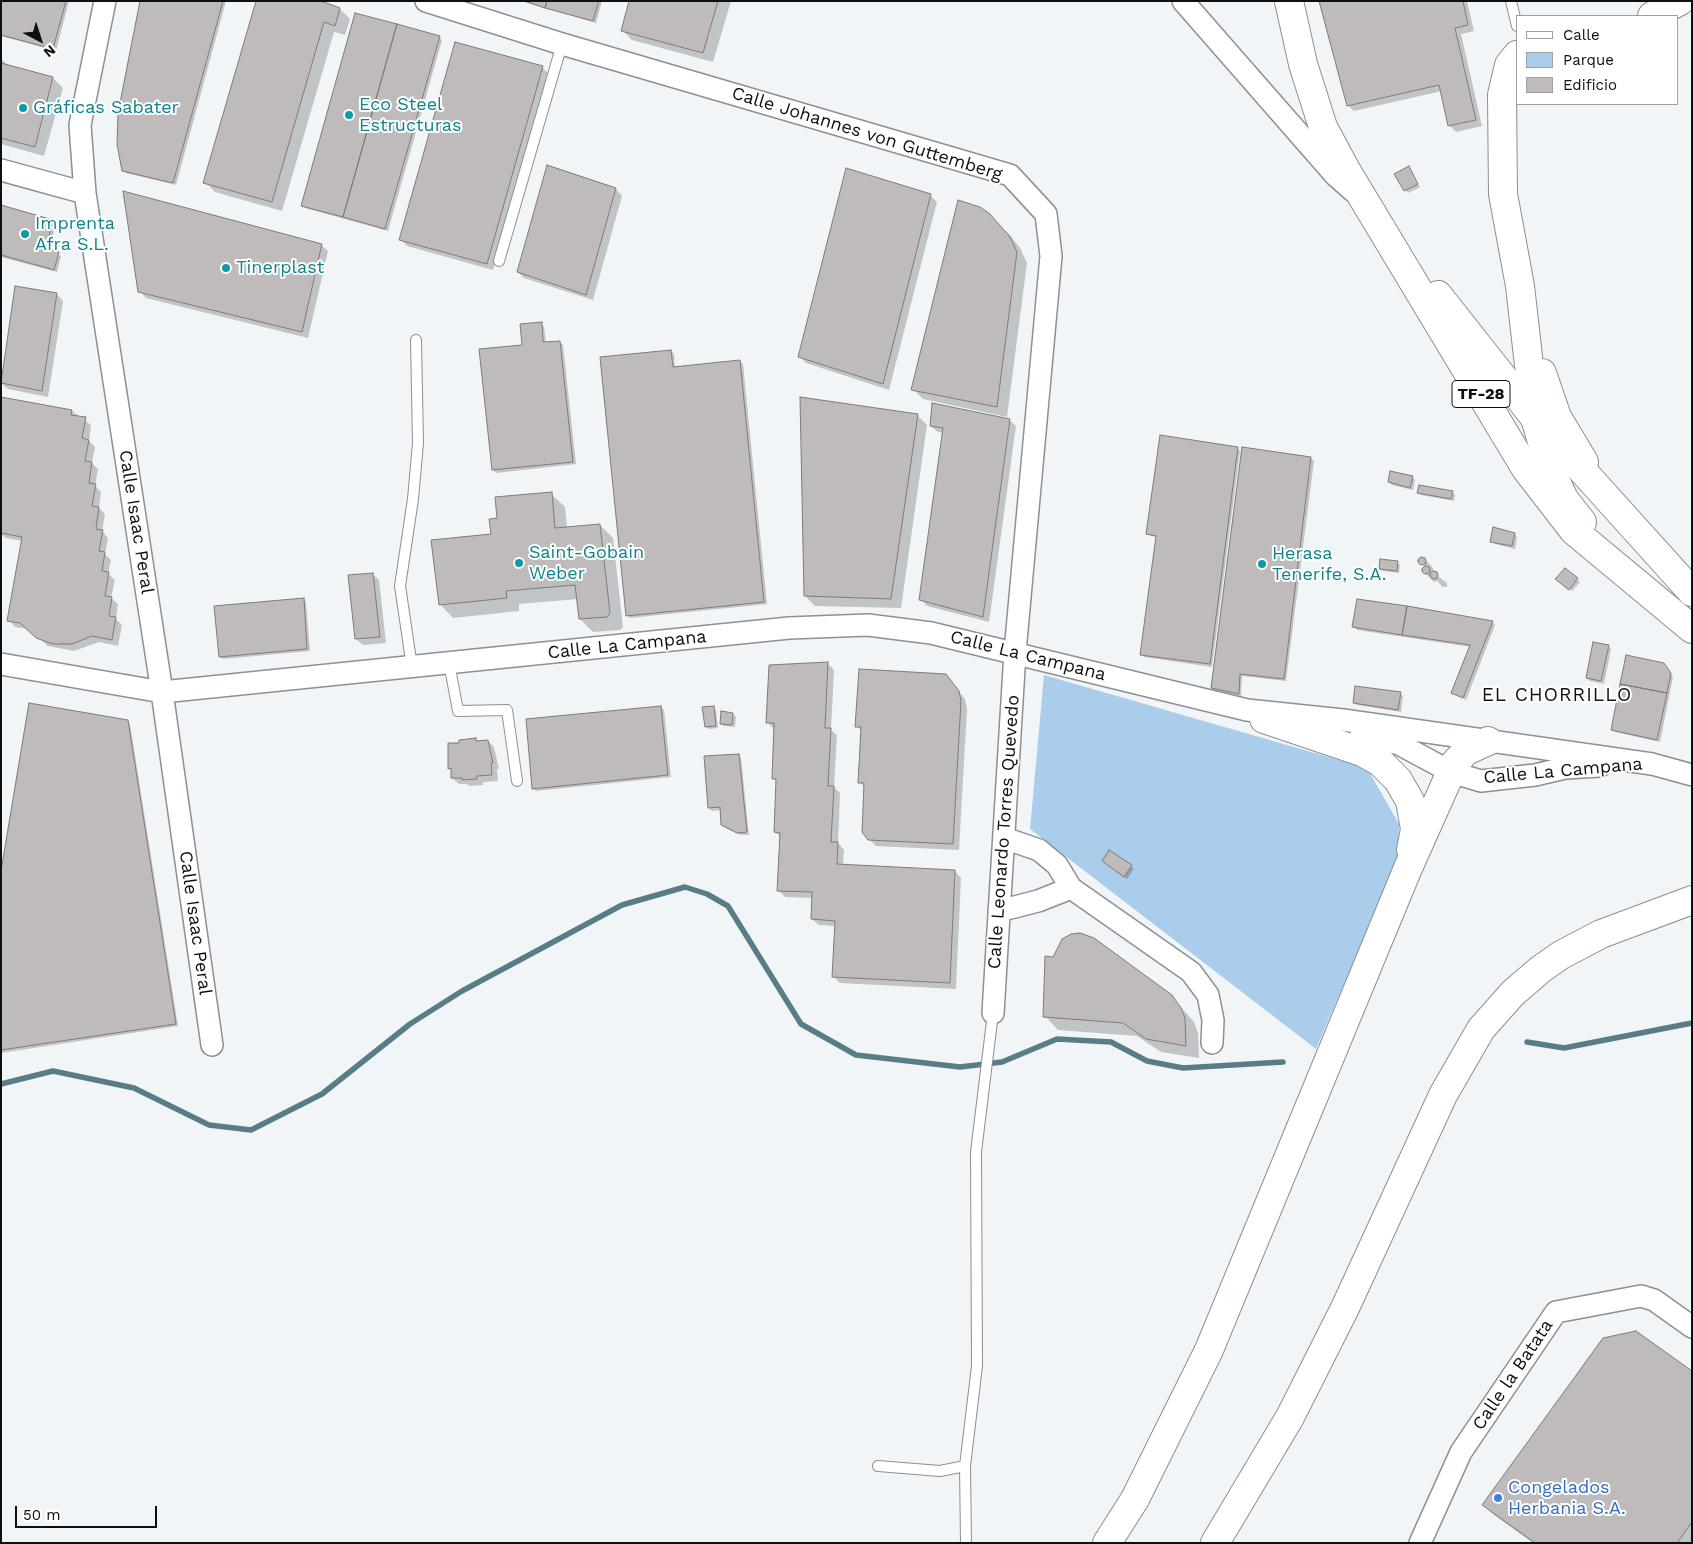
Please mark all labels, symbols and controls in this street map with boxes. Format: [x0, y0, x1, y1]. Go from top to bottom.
north arrow [15, 15, 65, 65]
legend [1516, 15, 1678, 105]
text: Calle [1563, 26, 1600, 44]
text: N [41, 42, 59, 61]
text: Parque [1563, 51, 1614, 69]
text: Edificio [1563, 76, 1617, 94]
street label: Calle Johannes von Guttemberg [729, 82, 1005, 186]
place label: Eco Steel Estructuras [359, 94, 461, 136]
place label: Gráficas Sabater [33, 97, 179, 119]
marker: Gráficas Sabater [17, 102, 29, 114]
marker: Eco Steel Estructuras [343, 109, 355, 121]
place label: Imprenta Afra S.L. [35, 213, 115, 255]
marker: Imprenta Afra S.L. [19, 228, 31, 240]
place label: Tinerplast [236, 257, 324, 279]
marker: Tinerplast [220, 262, 232, 274]
road number: TF-28 [1452, 380, 1510, 408]
street label: Calle Isaac Peral [114, 449, 158, 595]
place label: Saint-Gobain Weber [529, 542, 644, 584]
place label: Herasa Tenerife, S.A. [1272, 543, 1386, 586]
marker: Saint-Gobain Weber [513, 557, 525, 569]
marker: Herasa Tenerife, S.A. [1256, 558, 1268, 570]
street label: Calle La Campana [546, 626, 708, 664]
street label: Calle La Campana [948, 626, 1108, 686]
district label: EL CHORRILLO [1480, 684, 1634, 706]
street label: Calle Leonardo Torres Quevedo [984, 694, 1024, 970]
street label: Calle La Campana [1483, 753, 1643, 789]
street label: Calle Isaac Peral [174, 850, 216, 996]
street label: Calle la Batata [1468, 1316, 1558, 1434]
place label: Congelados Herbania S.A. [1508, 1477, 1626, 1520]
marker: Congelados Herbania S.A. [1492, 1492, 1504, 1504]
scale bar [18, 1496, 160, 1528]
text: 50 m [23, 1506, 60, 1524]

